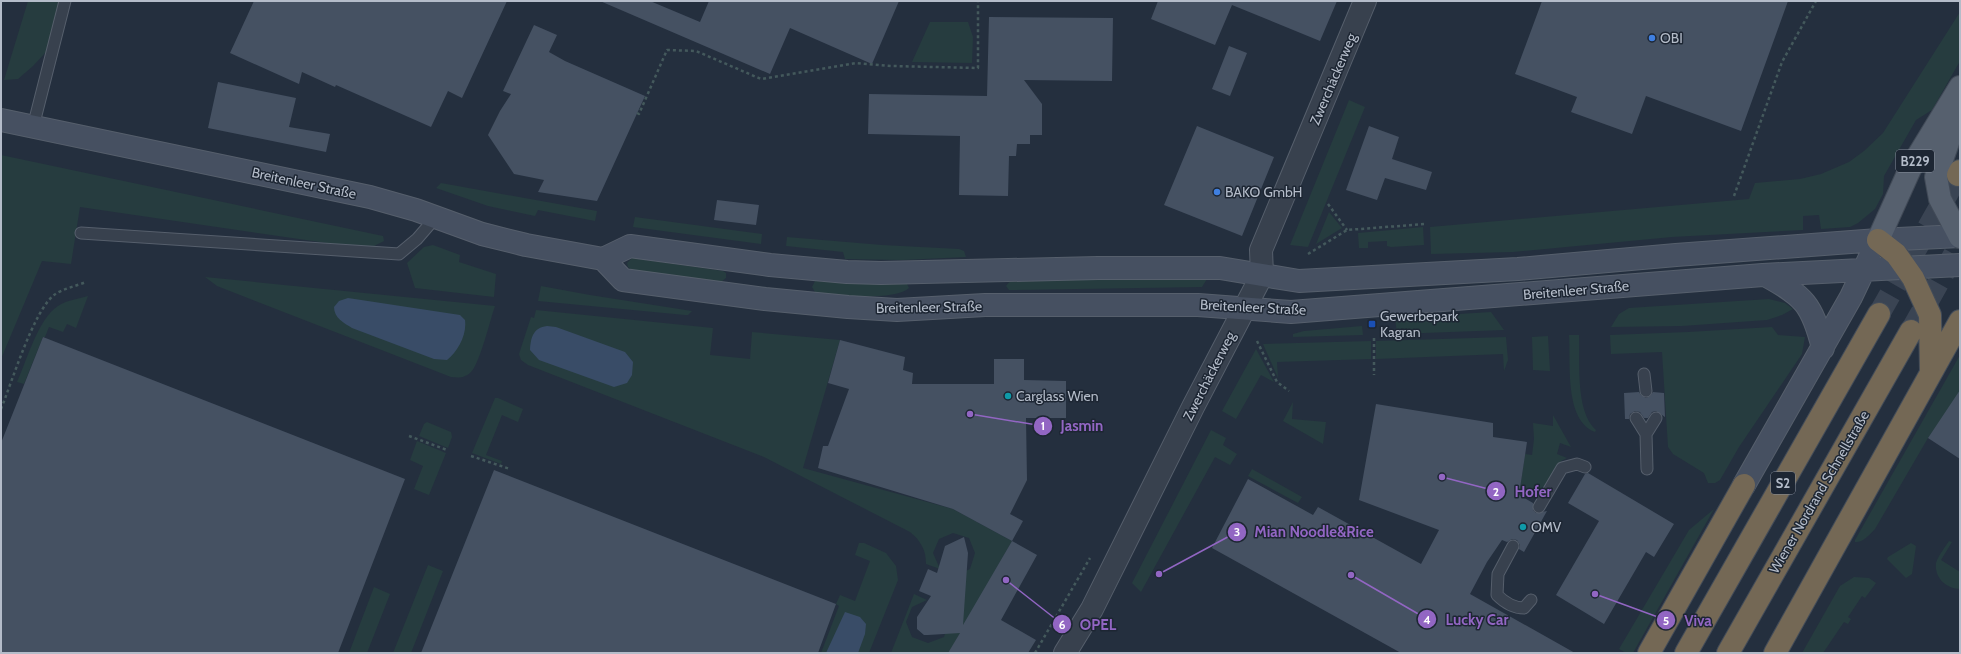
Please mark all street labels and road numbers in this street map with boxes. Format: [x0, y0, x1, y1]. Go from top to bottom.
street label: Zwerchäckerweg [1306, 30, 1361, 128]
road number: B229 [1896, 150, 1934, 172]
street label: Breitenleer Straße [250, 163, 358, 203]
street label: Breitenleer Straße [1522, 276, 1630, 304]
street label: Breitenleer Straße [1199, 295, 1307, 319]
street label: Breitenleer Straße [876, 297, 982, 317]
street label: Zwerchäckerweg [1179, 327, 1240, 424]
street label: Wiener Nordrand Schnellstraße [1765, 407, 1873, 577]
road number: S2 [1771, 472, 1795, 494]

